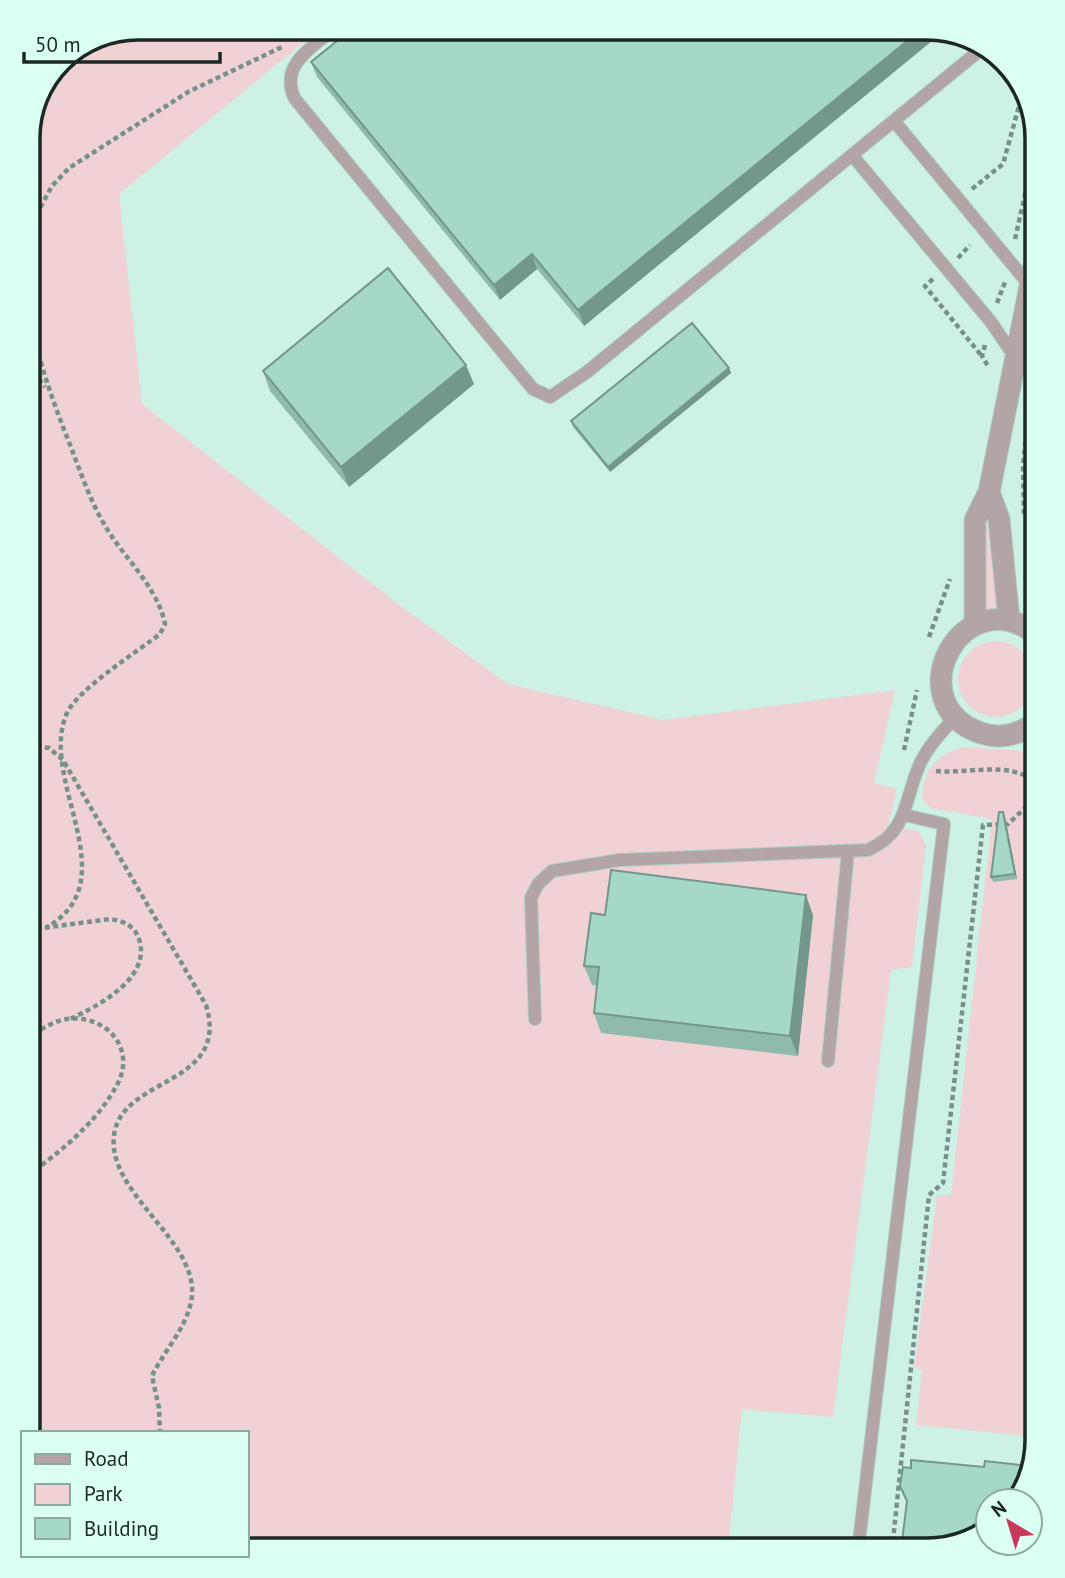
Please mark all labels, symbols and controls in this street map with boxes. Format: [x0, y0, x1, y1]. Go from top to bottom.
scale bar [24, 21, 220, 65]
text: 50 m [35, 31, 81, 58]
legend [21, 1431, 248, 1557]
text: Road [84, 1445, 128, 1472]
text: Park [84, 1480, 123, 1507]
north arrow [974, 1487, 1044, 1557]
text: N [986, 1495, 1011, 1522]
text: Building [84, 1515, 159, 1542]

